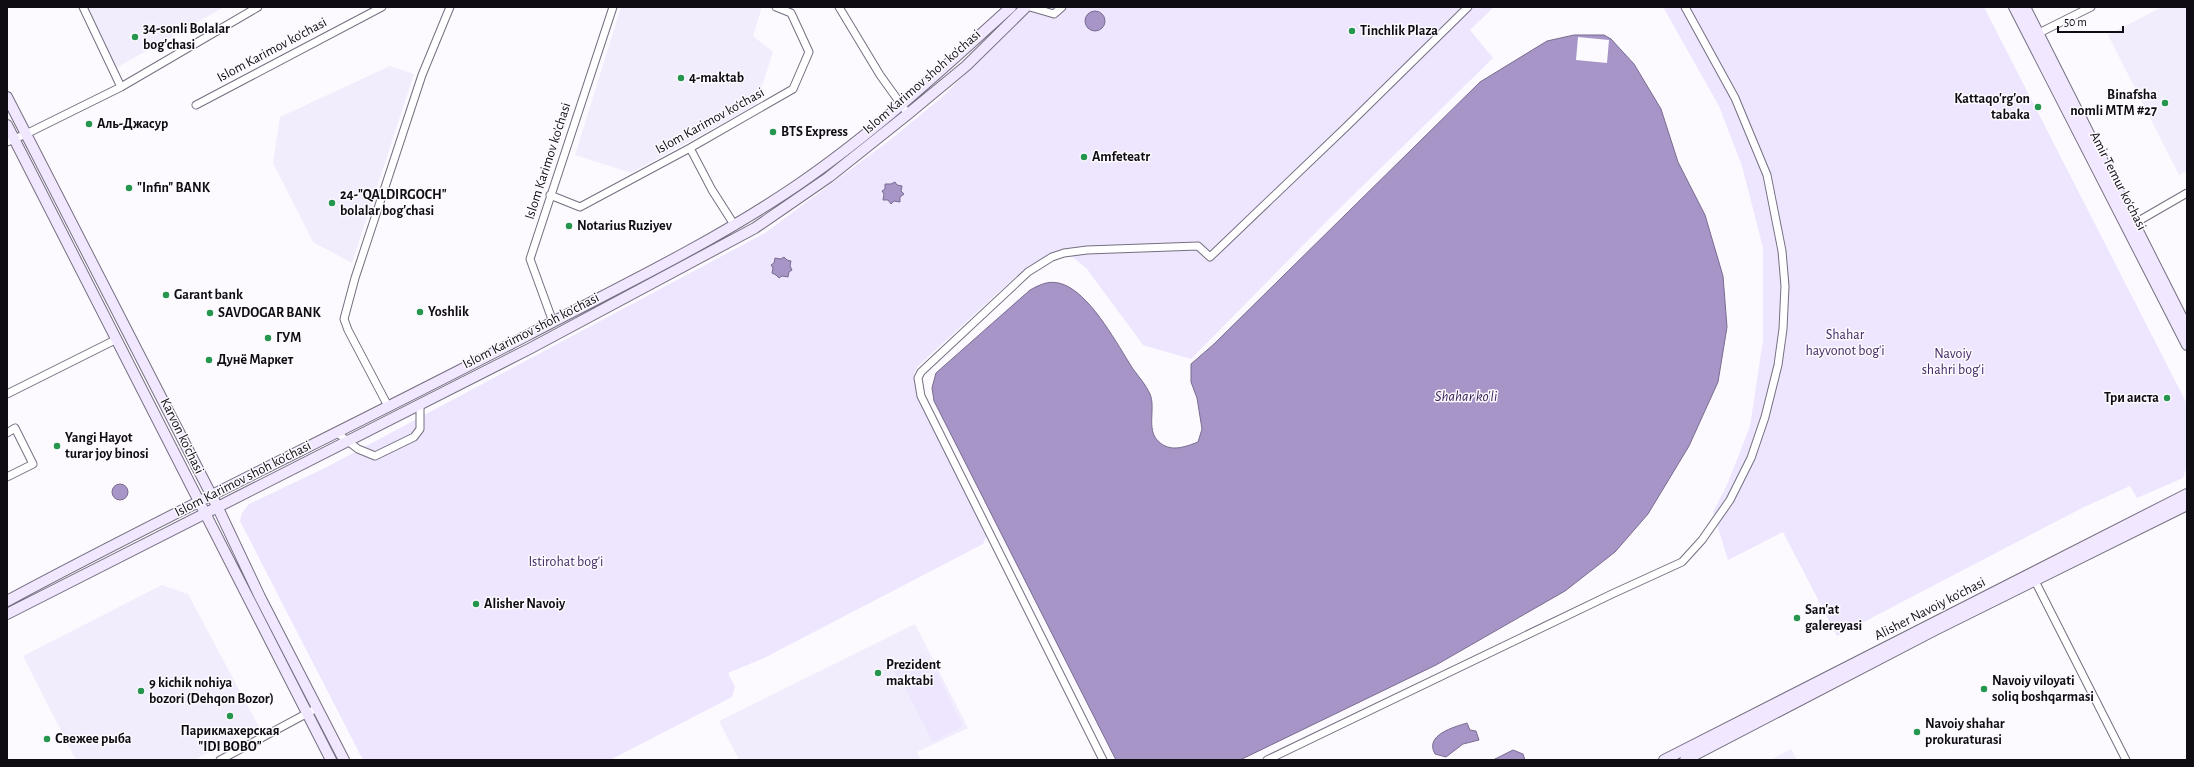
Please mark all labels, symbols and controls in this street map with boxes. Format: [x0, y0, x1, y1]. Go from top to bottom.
scale bar [2058, 8, 2123, 34]
street label: Islom Karimov ko‘chasi [215, 15, 329, 85]
text: 50 m [2064, 16, 2087, 28]
place label: 34-sonli Bolalar bog'chasi [143, 22, 230, 52]
place label: Tinchlik Plaza [1360, 24, 1438, 38]
marker: Tinchlik Plaza [1347, 26, 1357, 36]
street label: Islom Karimov shoh ko'chasi [860, 27, 984, 137]
marker: 34-sonli Bolalar bog'chasi [130, 32, 140, 42]
place label: 4-maktab [689, 71, 744, 85]
marker: 4-maktab [676, 73, 686, 83]
street label: Islom Karimov ko‘chasi [653, 85, 767, 157]
place label: Binafsha nomli MTM #27 [2070, 88, 2157, 118]
place label: Kattaqo'rg'on tabaka [1954, 92, 2030, 122]
marker: Binafsha nomli MTM #27 [2160, 98, 2170, 108]
street label: Islom Karimov ko'chasi [522, 101, 574, 221]
marker: Kattaqo'rg'on tabaka [2033, 102, 2043, 112]
place label: Аль-Джасур [97, 117, 168, 131]
marker: Аль-Джасур [84, 119, 94, 129]
place label: BTS Express [781, 125, 848, 139]
marker: BTS Express [768, 127, 778, 137]
street label: Amir Temur ko‘chasi [2087, 129, 2149, 233]
place label: Amfeteatr [1092, 150, 1150, 164]
marker: Amfeteatr [1079, 152, 1089, 162]
place label: "Infin" BANK [137, 181, 211, 195]
marker: "Infin" BANK [124, 183, 134, 193]
place label: 24-"QALDIRGOCH" bolalar bog'chasi [340, 188, 447, 218]
marker: 24-"QALDIRGOCH" bolalar bog'chasi [327, 198, 337, 208]
place label: Notarius Ruziyev [577, 219, 673, 233]
marker: Notarius Ruziyev [564, 221, 574, 231]
place label: Garant bank [174, 288, 243, 302]
marker: Garant bank [161, 290, 171, 300]
street label: Islom Karimov shoh ko'chasi [461, 291, 601, 371]
place label: Yoshlik [428, 305, 469, 319]
place label: SAVDOGAR BANK [218, 306, 322, 320]
marker: Yoshlik [415, 307, 425, 317]
marker: SAVDOGAR BANK [205, 308, 215, 318]
park label: Shahar hayvonot bog'i [1805, 328, 1885, 358]
place label: ГУМ [276, 331, 301, 345]
marker: ГУМ [263, 333, 273, 343]
park label: Navoiy shahri bog'i [1922, 347, 1984, 377]
place label: Дунё Маркет [217, 353, 294, 367]
marker: Дунё Маркет [204, 355, 214, 365]
water label: Shahar ko'li [1435, 389, 1497, 404]
place label: Три аиста [2104, 391, 2159, 405]
marker: Три аиста [2162, 393, 2172, 403]
street label: Karvon ko'chasi [158, 396, 206, 476]
place label: Yangi Hayot turar joy binosi [65, 431, 149, 461]
street label: Islom Karimov shoh ko'chasi [173, 439, 313, 519]
marker: Yangi Hayot turar joy binosi [52, 441, 62, 451]
park label: Istirohat bog'i [529, 555, 603, 569]
street label: Alisher Navoiy ko'chasi [1872, 575, 1988, 643]
place label: Alisher Navoiy [484, 597, 566, 611]
marker: Alisher Navoiy [471, 599, 481, 609]
place label: San'at galereyasi [1805, 603, 1862, 633]
marker: San'at galereyasi [1792, 613, 1802, 623]
place label: Prezident maktabi [886, 658, 941, 688]
marker: Prezident maktabi [873, 668, 883, 678]
place label: Navoiy viloyati soliq boshqarmasi [1992, 674, 2094, 704]
place label: 9 kichik nohiya bozori (Dehqon Bozor) [149, 676, 274, 706]
marker: Navoiy viloyati soliq boshqarmasi [1979, 684, 1989, 694]
marker: 9 kichik nohiya bozori (Dehqon Bozor) [136, 686, 146, 696]
marker: Парикмахерская "IDI BOBO" [225, 711, 235, 721]
place label: Navoiy shahar prokuraturasi [1925, 717, 2005, 747]
place label: Парикмахерская "IDI BOBO" [181, 724, 279, 754]
marker: Navoiy shahar prokuraturasi [1912, 727, 1922, 737]
place label: Свежее рыба [55, 732, 132, 746]
marker: Свежее рыба [42, 734, 52, 744]

